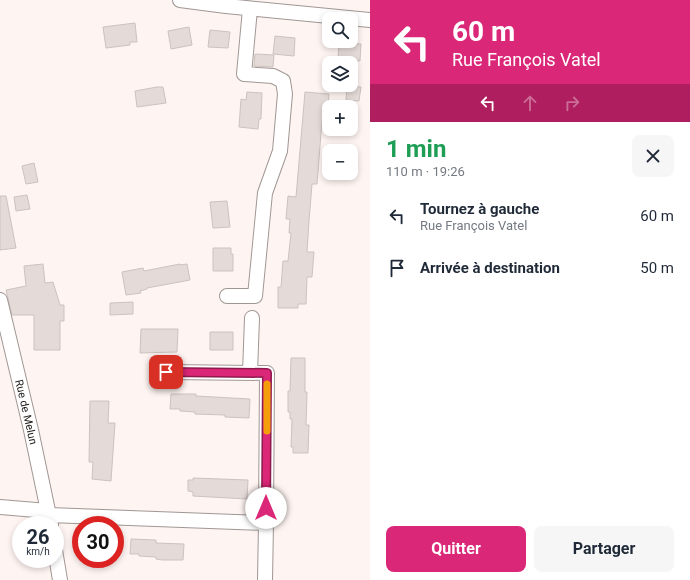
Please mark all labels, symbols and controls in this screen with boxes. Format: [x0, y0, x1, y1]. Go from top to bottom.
map controls [322, 12, 358, 180]
button: search [322, 12, 358, 48]
text: 60 m [452, 15, 515, 48]
icon: left [386, 16, 438, 68]
text: Rue François Vatel [452, 49, 601, 70]
button: layers [322, 56, 358, 92]
icon: left [477, 92, 499, 114]
icon: ahead [519, 92, 541, 114]
icon: right [561, 92, 583, 114]
button: + [322, 100, 358, 136]
text: 1 min [386, 135, 446, 163]
button: close [632, 135, 674, 177]
button: − [322, 144, 358, 180]
text: 110 m · 19:26 [386, 164, 465, 179]
text: Tournez à gauche [420, 200, 539, 218]
icon: left [386, 205, 408, 227]
text: 60 m [640, 207, 674, 225]
text: Rue François Vatel [420, 218, 527, 233]
icon: arrive [386, 257, 408, 279]
text: Arrivée à destination [420, 259, 560, 277]
text: 50 m [640, 259, 674, 277]
pin [149, 355, 183, 389]
icon: arrive [155, 361, 177, 383]
street label: Rue de Melun [12, 378, 40, 446]
position arrow [245, 487, 287, 529]
speed limit sign: 30 [72, 516, 124, 568]
text: 26 [27, 525, 49, 549]
button: Quitter [386, 526, 526, 572]
button: Partager [534, 526, 674, 572]
text: km/h [26, 546, 50, 557]

